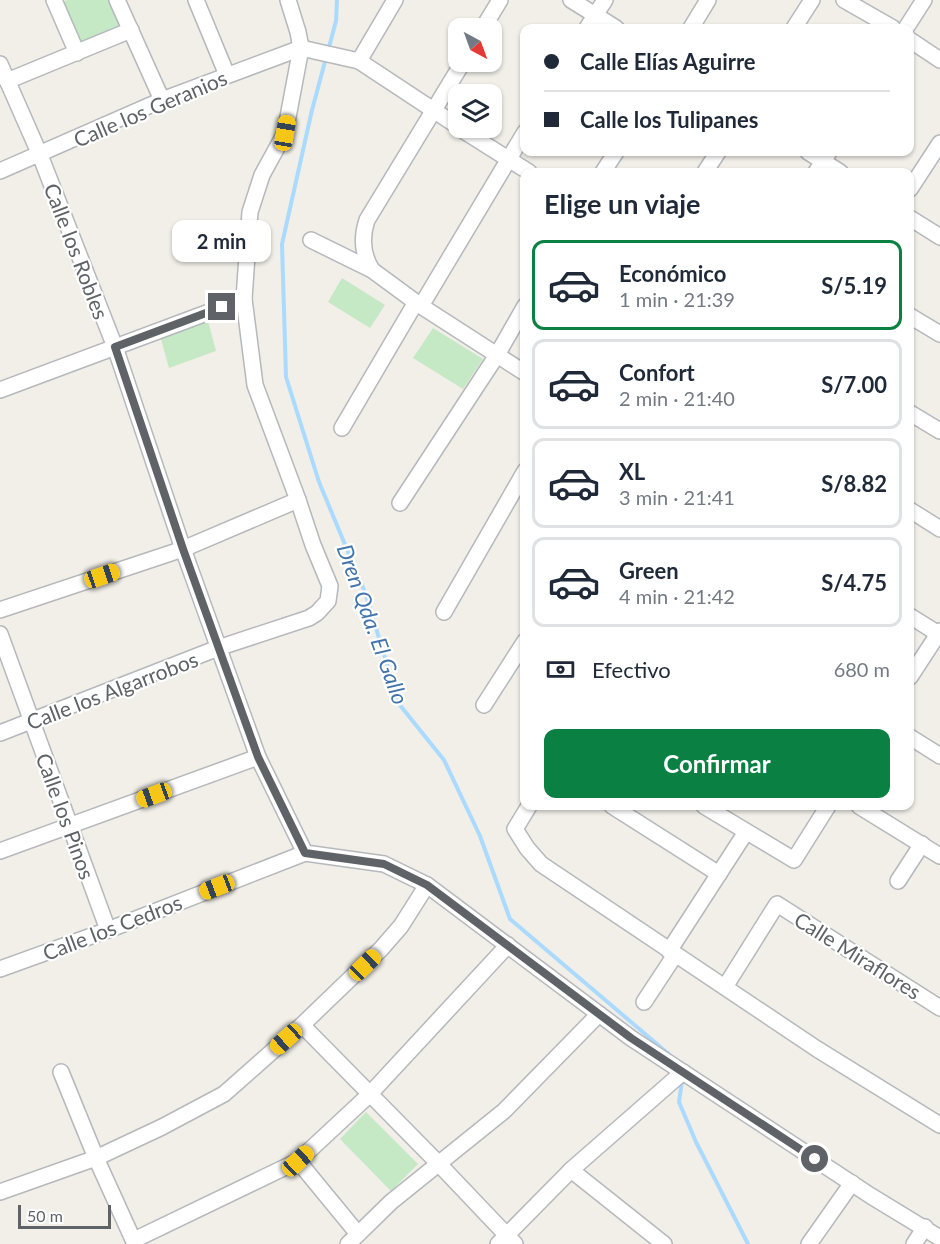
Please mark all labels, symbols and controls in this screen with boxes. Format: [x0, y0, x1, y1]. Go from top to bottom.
north arrow [448, 18, 502, 72]
map controls [448, 18, 502, 138]
text: Calle Elías Aguirre [580, 48, 756, 75]
street label: Calle los Geranios [70, 64, 230, 152]
button: layers [448, 84, 502, 138]
text: Calle los Tulipanes [580, 106, 758, 133]
car [273, 114, 297, 152]
street label: Calle los Robles [40, 180, 114, 322]
text: Elige un viaje [544, 187, 701, 220]
callout: 2 min [172, 220, 272, 262]
text: 2 min [197, 229, 246, 253]
icon: car [547, 258, 601, 312]
text: Económico [619, 260, 726, 287]
text: S/5.19 [821, 272, 887, 299]
text: 1 min · 21:39 [619, 287, 735, 311]
route end [208, 293, 235, 320]
icon: car [547, 357, 601, 411]
text: Confort [619, 359, 695, 386]
text: S/7.00 [821, 371, 887, 398]
text: 2 min · 21:40 [619, 386, 735, 410]
icon: car [547, 456, 601, 510]
text: XL [619, 458, 645, 485]
text: S/8.82 [821, 470, 887, 497]
text: 3 min · 21:41 [619, 485, 735, 509]
water label: Dren Qda. El Gallo [331, 540, 415, 708]
icon: car [547, 555, 601, 609]
text: Green [619, 557, 679, 584]
car [82, 562, 122, 590]
text: S/4.75 [821, 569, 887, 596]
text: 4 min · 21:42 [619, 584, 735, 608]
street label: Calle los Algarrobos [23, 646, 201, 734]
icon: cash [544, 653, 577, 686]
text: Efectivo [592, 656, 671, 683]
text: 680 m [834, 657, 890, 681]
button: Confirmar [544, 729, 890, 798]
street label: Calle los Pinos [32, 749, 100, 883]
car [134, 780, 174, 810]
car [197, 872, 237, 902]
street label: Calle los Cedros [39, 889, 185, 965]
street label: Calle Miraflores [790, 906, 926, 1004]
car [346, 946, 384, 984]
car [267, 1020, 305, 1058]
car [279, 1142, 317, 1180]
route start [801, 1145, 828, 1172]
scale bar [18, 1202, 111, 1230]
text: 50 m [27, 1206, 63, 1225]

